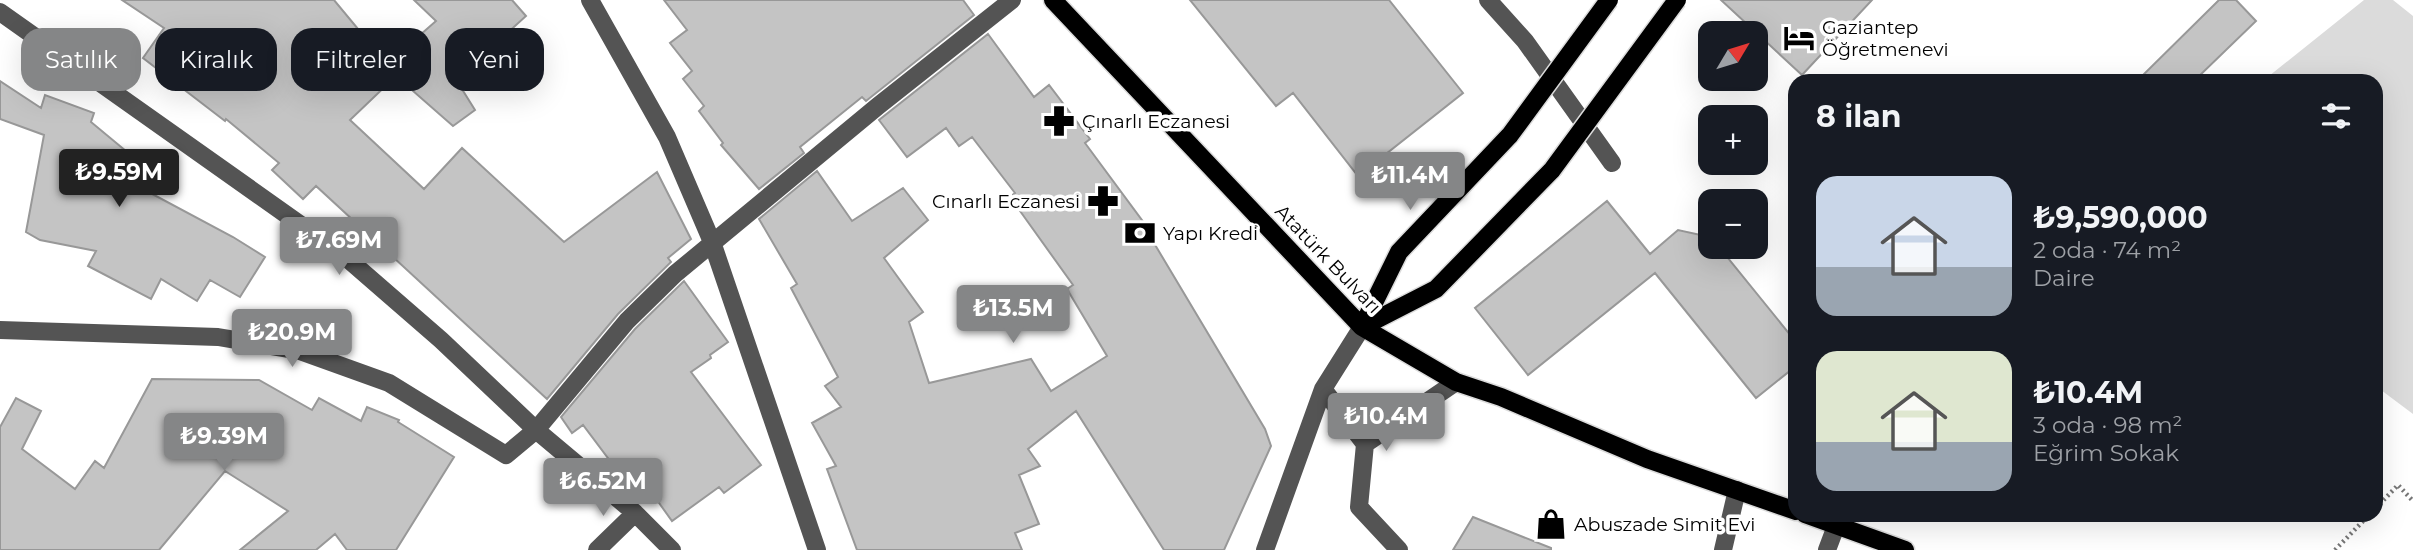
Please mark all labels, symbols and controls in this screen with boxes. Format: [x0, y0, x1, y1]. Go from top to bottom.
place label: Gaziantep Öğretmenevi [1822, 16, 1949, 61]
north arrow [1698, 21, 1768, 91]
map controls [1698, 21, 1768, 259]
hotel icon: Gaziantep Öğretmenevi [1782, 21, 1816, 55]
chip: Satılık [21, 28, 141, 91]
chip: Kiralık [155, 28, 277, 91]
chip: Filtreler [291, 28, 431, 91]
chip: Yeni [445, 28, 544, 91]
icon: filters [2317, 97, 2355, 135]
text: 8 ilan [1816, 98, 1902, 135]
pharmacy icon: Çınarlı Eczanesi [1042, 104, 1076, 138]
button: + [1698, 105, 1768, 175]
place label: Çınarlı Eczanesi [1082, 110, 1230, 133]
pin: ₺9.59M [62, 150, 176, 209]
pin: ₺11.4M [1353, 152, 1467, 212]
text: ₺9.59M [75, 158, 163, 186]
text: ₺11.4M [1371, 161, 1449, 189]
pharmacy icon: Cınarlı Eczanesi [1086, 184, 1120, 218]
button: − [1698, 189, 1768, 259]
place label: Cınarlı Eczanesi [932, 190, 1080, 213]
text: ₺9,590,000 [2033, 199, 2208, 236]
street label: Atatürk Bulvarı [1270, 200, 1386, 318]
icon: home [1872, 204, 1956, 288]
bank icon: Yapı Kredi [1123, 216, 1157, 250]
pin: ₺7.69M [282, 218, 396, 277]
place label: Yapı Kredi [1163, 222, 1258, 245]
text: ₺7.69M [296, 226, 382, 254]
text: 2 oda · 74 m² [2033, 236, 2181, 264]
text: Daire [2033, 264, 2095, 292]
pin: ₺13.5M [956, 286, 1070, 345]
text: ₺13.5M [973, 294, 1053, 322]
pin: ₺20.9M [235, 310, 349, 369]
text: ₺20.9M [248, 318, 336, 346]
text: ₺10.4M [2033, 374, 2143, 411]
icon: home [1872, 379, 1956, 463]
pin: ₺10.4M [1329, 393, 1443, 453]
text: ₺10.4M [1344, 402, 1428, 430]
text: 3 oda · 98 m² [2033, 411, 2182, 439]
pin: ₺9.39M [167, 414, 281, 473]
text: ₺9.39M [180, 422, 268, 450]
text: Eğrim Sokak [2033, 439, 2179, 467]
pin: ₺6.52M [546, 458, 660, 518]
text: ₺6.52M [559, 467, 647, 495]
shop icon: Abuszade Simit Evi [1534, 507, 1568, 541]
place label: Abuszade Simit Evi [1574, 513, 1755, 536]

